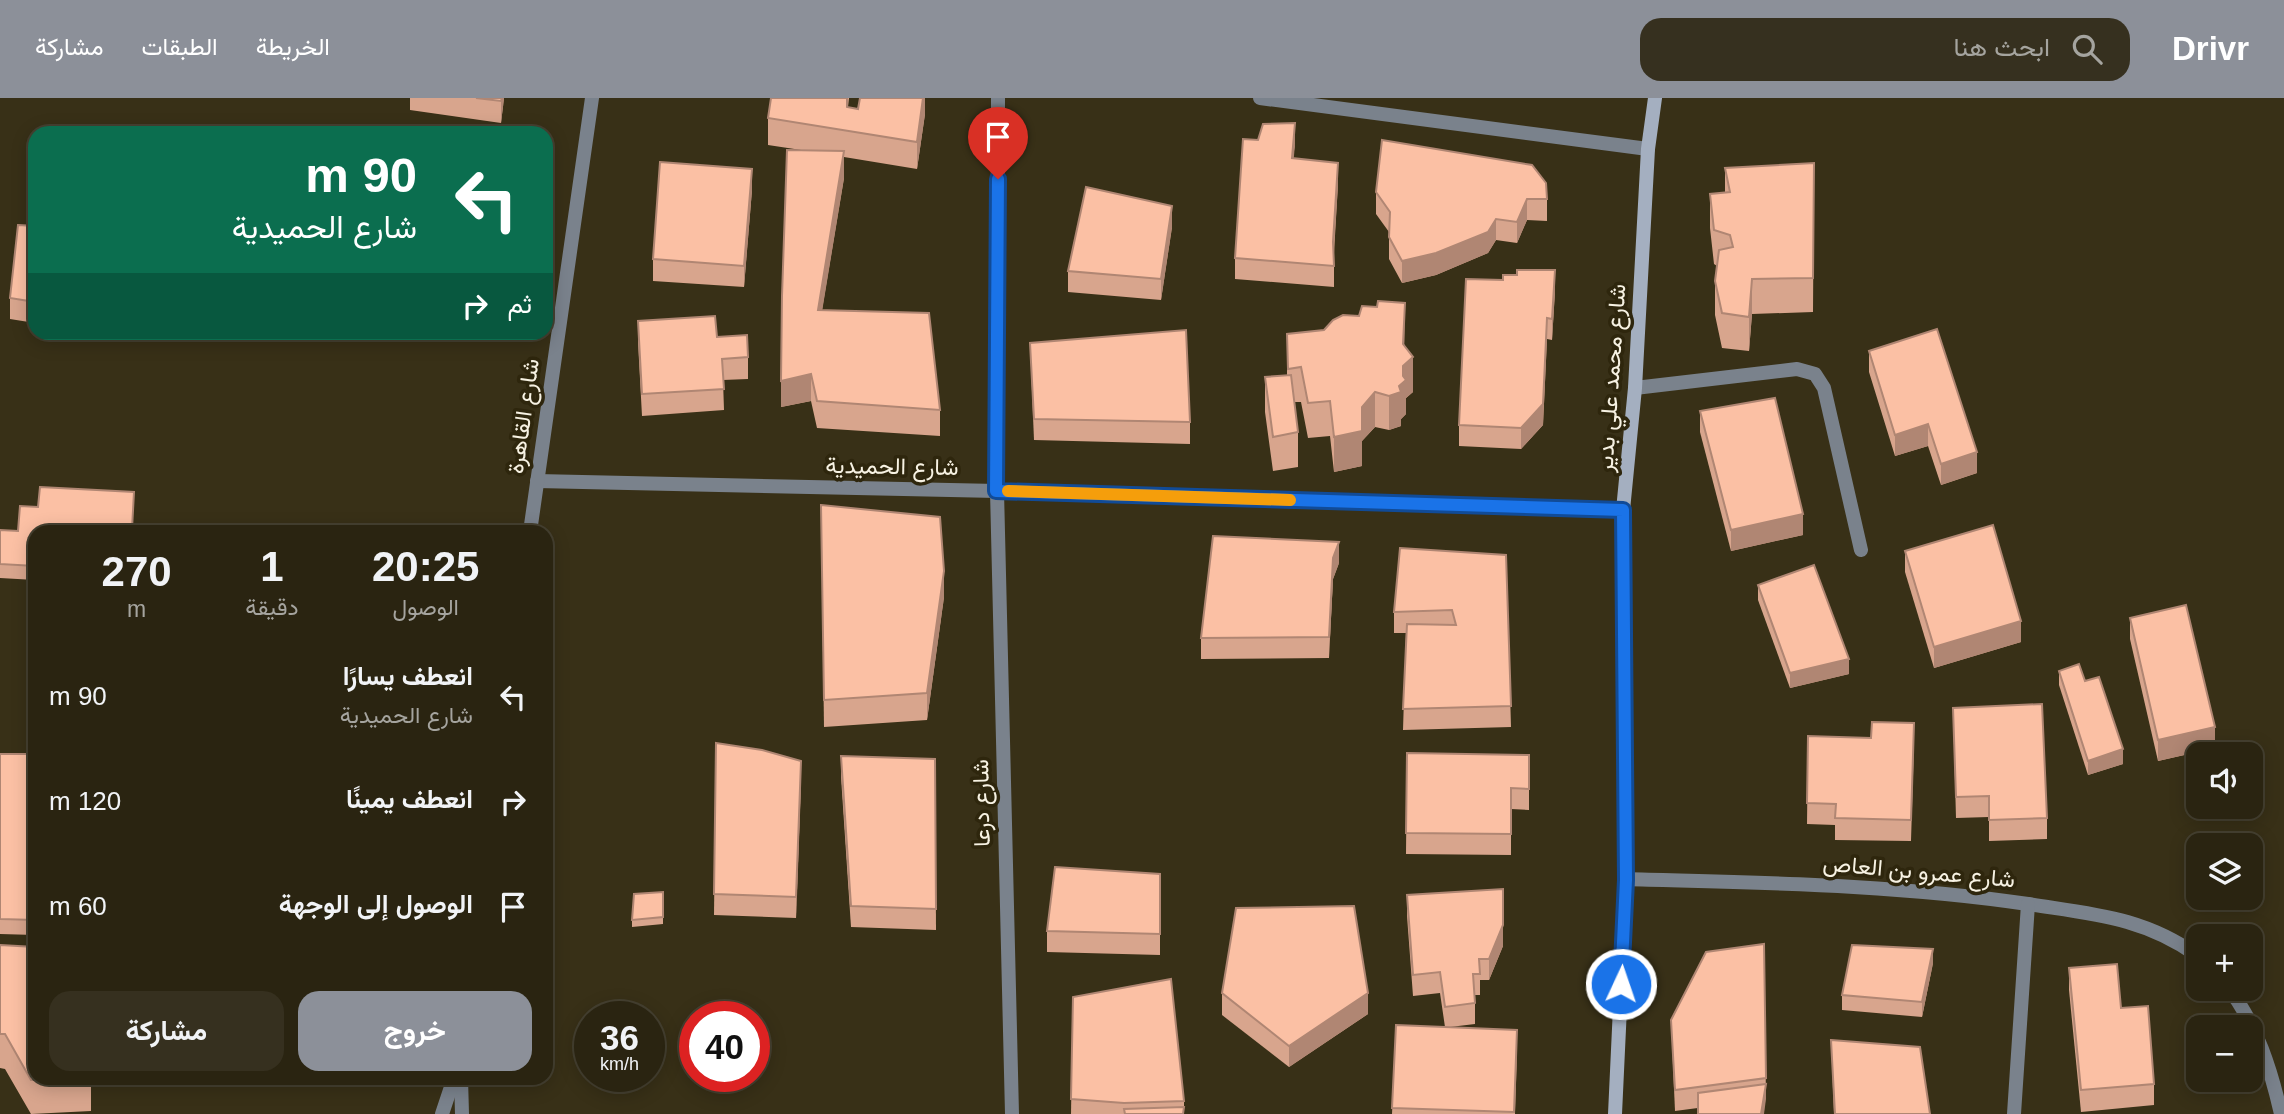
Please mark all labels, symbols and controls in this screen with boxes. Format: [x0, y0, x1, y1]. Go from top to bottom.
search box [1640, 18, 2130, 81]
icon: search [2068, 30, 2106, 68]
text: Drivr [2172, 30, 2249, 67]
text: ابحث هنا [1954, 32, 2050, 62]
text: مشاركة [35, 33, 103, 60]
text: الطبقات [141, 33, 218, 60]
text: الخريطة [256, 33, 330, 60]
pin [968, 107, 1028, 179]
icon: arrive [979, 118, 1017, 156]
text: 90 m [305, 148, 417, 202]
icon: left [441, 154, 532, 245]
text: شارع الحميدية [232, 209, 417, 245]
street label: شارع محمد علي بدير [1591, 283, 1637, 475]
icon: right [456, 287, 494, 325]
text: ثم [508, 289, 532, 319]
street label: شارع القاهرة [502, 357, 547, 476]
street label: شارع الحميدية [825, 452, 959, 483]
text: 1 [260, 543, 284, 590]
text: 20:25 [372, 543, 479, 590]
text: 270 [102, 548, 172, 595]
text: دقيقة [245, 594, 298, 620]
text: الوصول [393, 594, 459, 620]
text: m [127, 596, 146, 622]
text: انعطف يسارًا [343, 661, 473, 691]
icon: left [494, 678, 532, 716]
text: 90 m [49, 681, 107, 711]
text: شارع الحميدية [340, 702, 473, 728]
map controls [2186, 742, 2263, 1092]
button: sound [2186, 742, 2263, 819]
street label: شارع درعا [967, 759, 998, 847]
icon: right [494, 783, 532, 821]
text: انعطف يمينًا [346, 784, 473, 814]
text: 120 m [49, 786, 121, 816]
button: layers [2186, 833, 2263, 910]
street label: شارع عمرو بن العاص [1822, 850, 2016, 895]
icon: arrive [494, 888, 532, 926]
text: الوصول إلى الوجهة [279, 889, 473, 919]
text: 60 m [49, 891, 107, 921]
button: + [2186, 924, 2263, 1001]
position arrow [1584, 947, 1658, 1021]
button: مشاركة [49, 991, 284, 1071]
button: خروج [298, 991, 532, 1071]
speed limit sign: 40 [679, 1001, 770, 1092]
button: − [2186, 1015, 2263, 1092]
text: 36 [600, 1018, 639, 1057]
text: km/h [600, 1054, 639, 1074]

